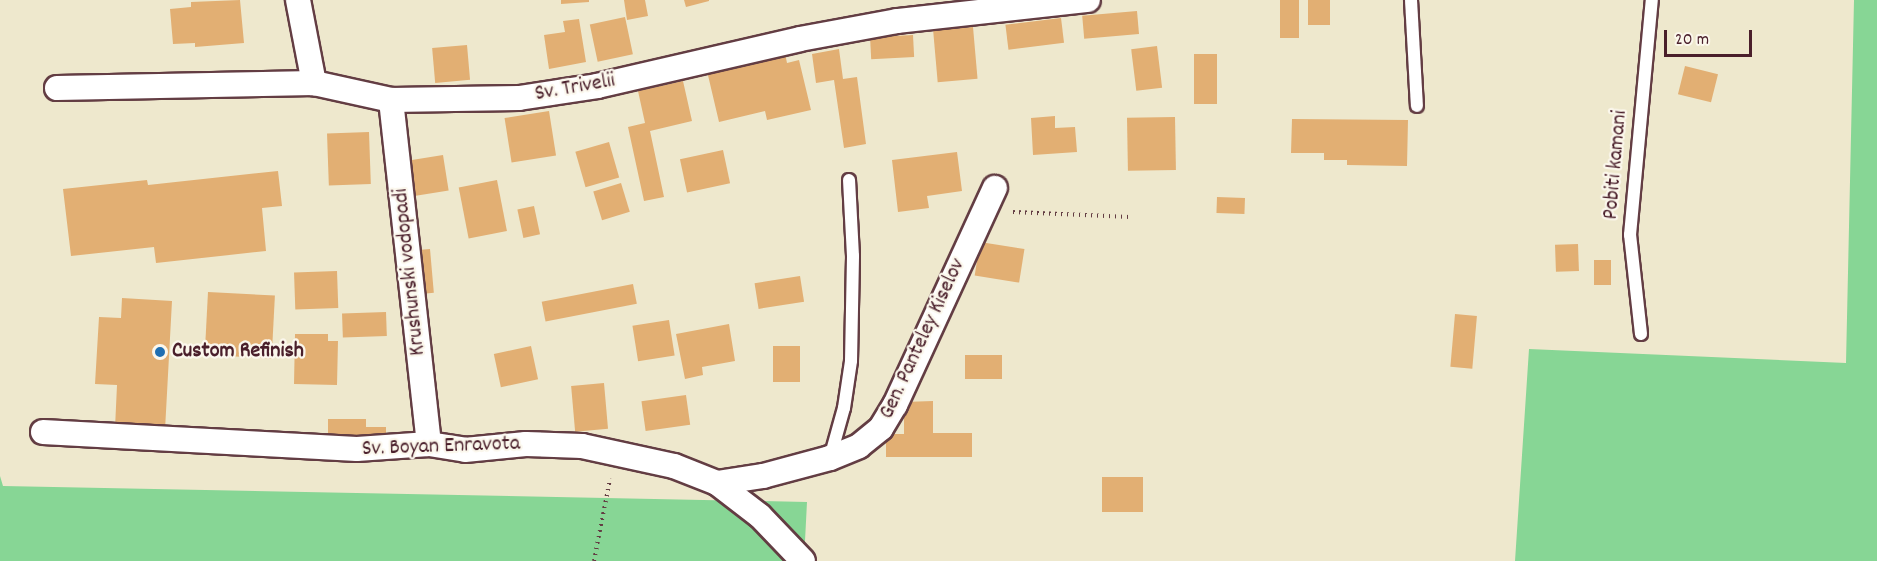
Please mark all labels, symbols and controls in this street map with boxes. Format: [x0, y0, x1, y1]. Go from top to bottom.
scale bar [1667, 18, 1756, 56]
text: 20 m [1675, 28, 1709, 53]
street label: Sv. Trivelii [533, 68, 617, 108]
street label: Pobiti kamani [1598, 109, 1634, 221]
street label: Krushunski vodopadi [388, 187, 432, 357]
street label: Gen. Panteley Kiselov [874, 255, 972, 423]
place label: Custom Refinish [172, 339, 304, 365]
marker: Custom Refinish [153, 345, 167, 359]
street label: Sv. Boyan Enravota [361, 431, 521, 463]

